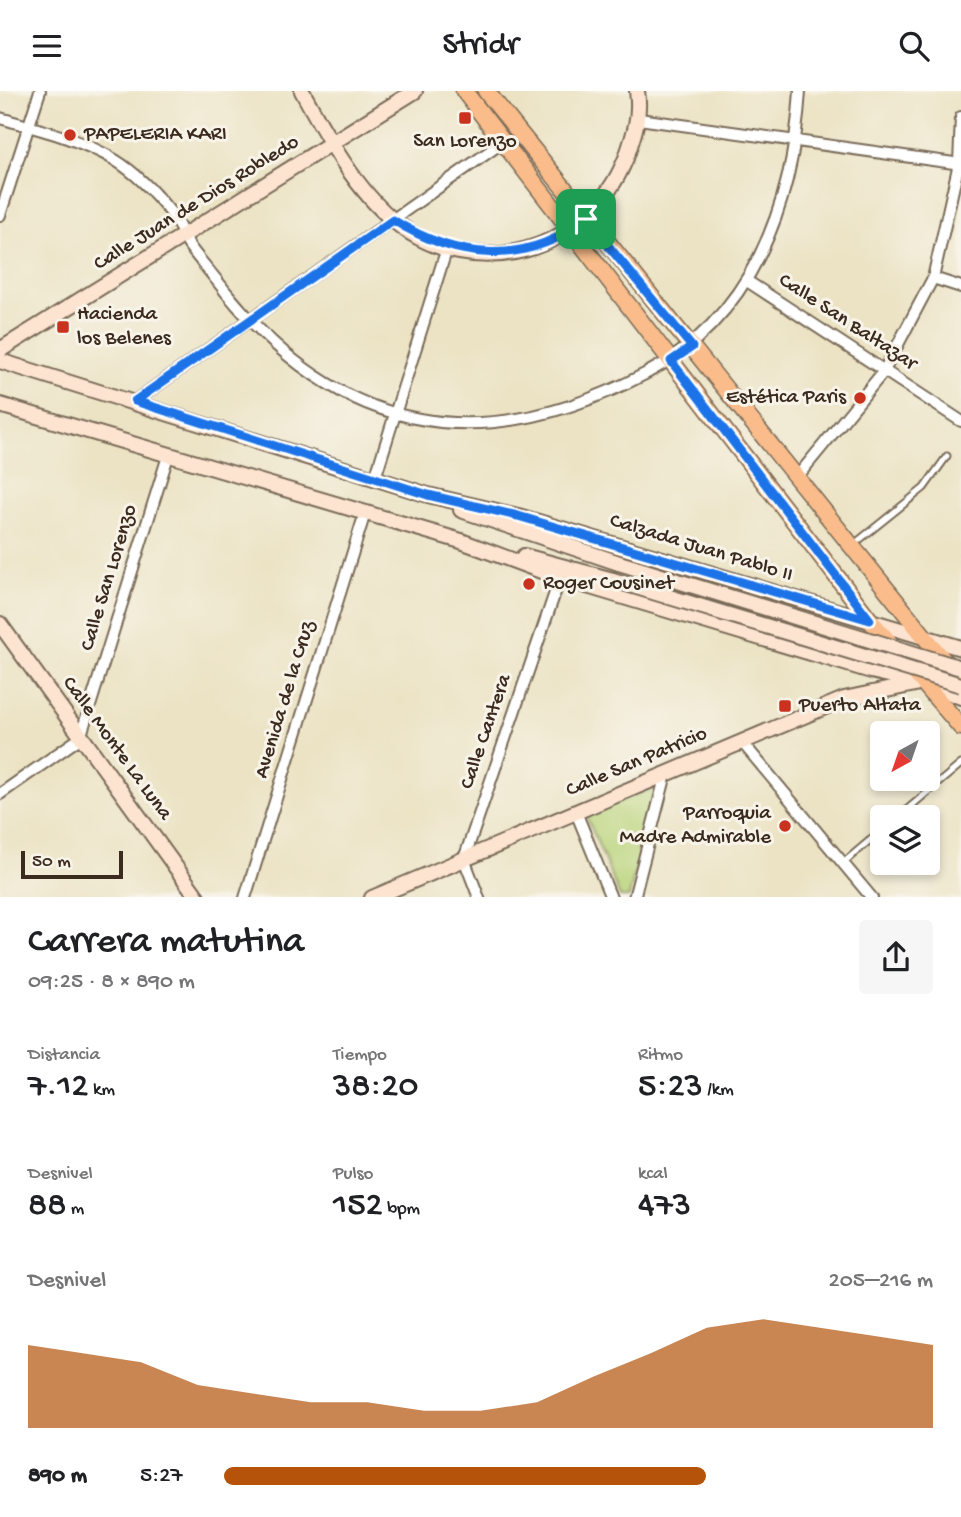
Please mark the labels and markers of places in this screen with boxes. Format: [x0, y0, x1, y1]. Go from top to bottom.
marker: San Lorenzo [457, 110, 473, 126]
place label: PAPELERIA KARI [83, 123, 227, 148]
marker: PAPELERIA KARI [62, 127, 78, 143]
place label: San Lorenzo [413, 130, 517, 155]
pin [556, 189, 616, 249]
place label: Hacienda los Belenes [77, 303, 172, 352]
marker: Hacienda los Belenes [55, 319, 71, 335]
place label: Estética Paris [726, 386, 847, 411]
marker: Estética Paris [852, 390, 868, 406]
place label: Roger Cousinet [543, 572, 676, 597]
marker: Roger Cousinet [521, 576, 537, 592]
place label: Puerto Altata [798, 694, 922, 719]
marker: Puerto Altata [777, 698, 793, 714]
place label: Parroquia Madre Admirable [619, 802, 772, 851]
marker: Parroquia Madre Admirable [777, 818, 793, 834]

